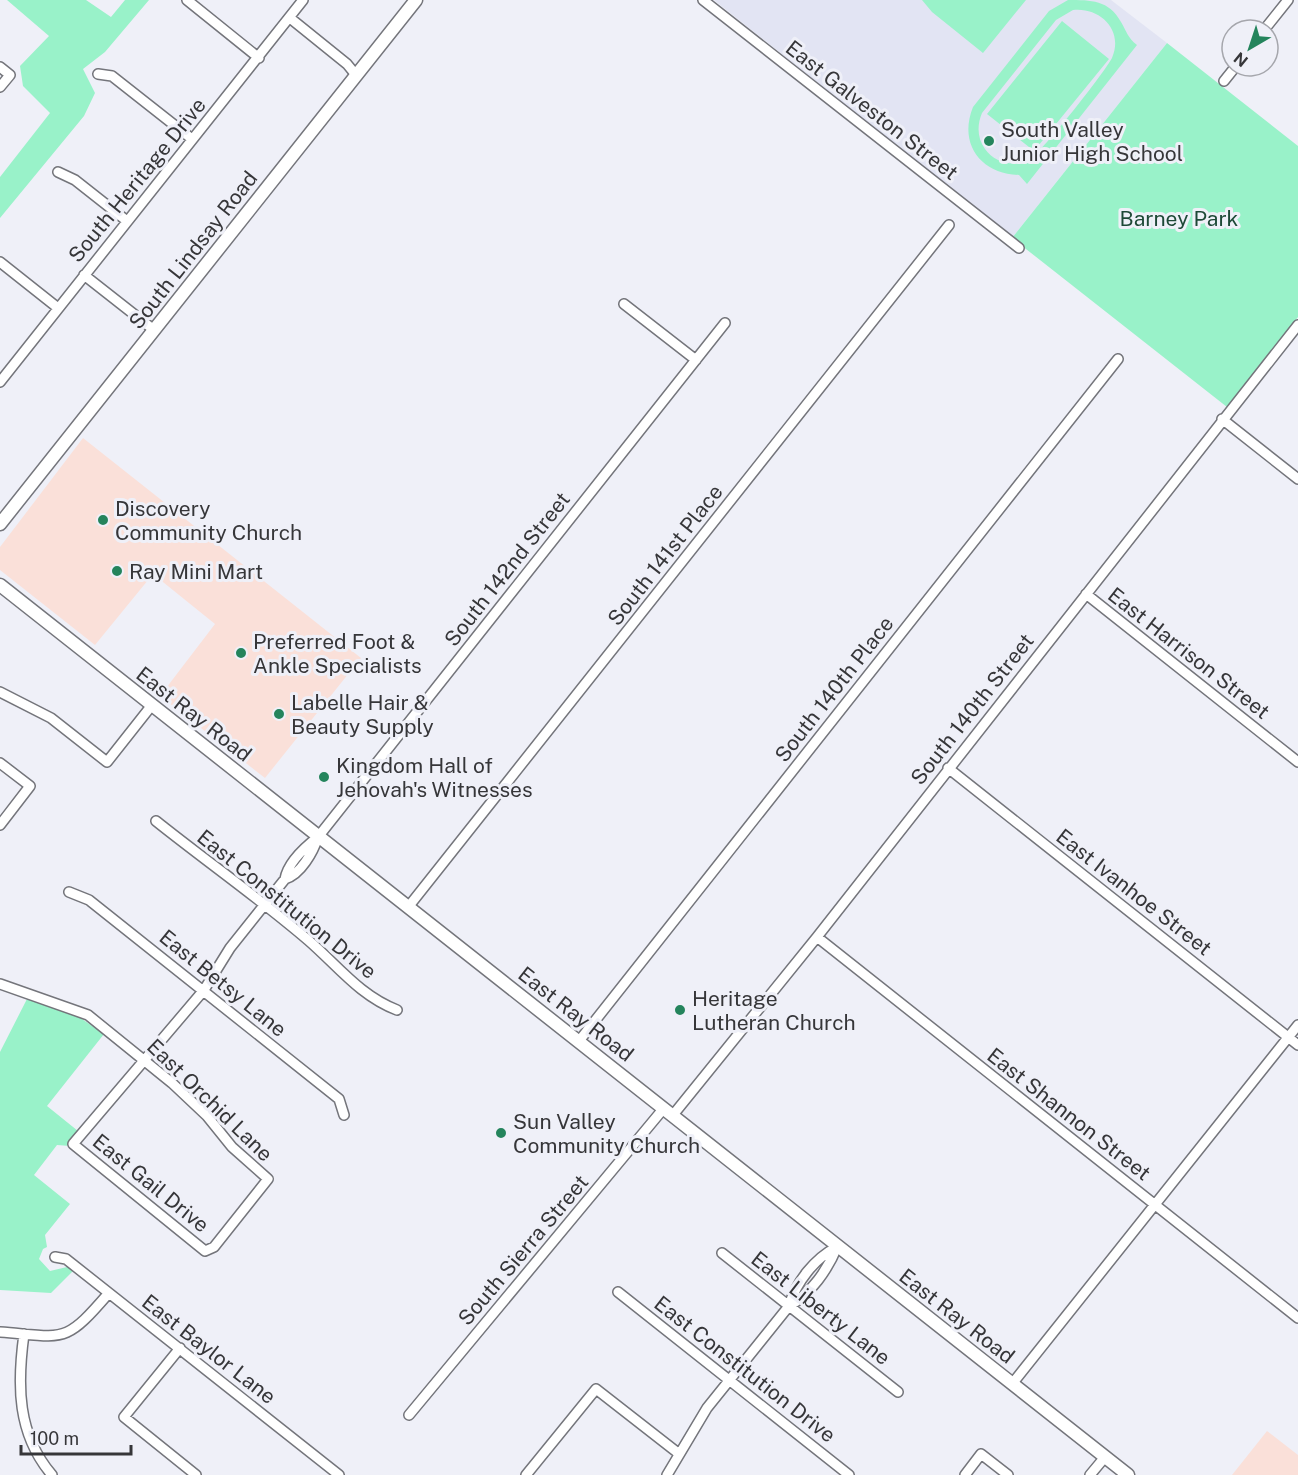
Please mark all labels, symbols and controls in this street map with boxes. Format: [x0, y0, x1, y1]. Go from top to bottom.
north arrow [1220, 18, 1280, 78]
street label: East Galveston Street [781, 35, 963, 185]
text: N [1230, 48, 1252, 71]
street label: South Heritage Drive [63, 93, 211, 267]
place label: South Valley Junior High School [1001, 117, 1183, 166]
marker: South Valley Junior High School [982, 134, 996, 148]
street label: South Lindsay Road [124, 166, 262, 334]
park label: Barney Park [1120, 206, 1239, 231]
street label: South 141st Place [602, 480, 728, 630]
street label: South 142nd Street [439, 487, 575, 651]
place label: Discovery Community Church [115, 496, 302, 545]
marker: Discovery Community Church [96, 513, 110, 527]
place label: Ray Mini Mart [129, 559, 263, 584]
marker: Ray Mini Mart [110, 564, 124, 578]
street label: East Harrison Street [1103, 582, 1275, 724]
street label: South 140th Place [769, 611, 899, 767]
street label: South 140th Street [905, 628, 1039, 790]
place label: Preferred Foot & Ankle Specialists [253, 629, 422, 678]
marker: Preferred Foot & Ankle Specialists [234, 646, 248, 660]
street label: East Ray Road [131, 661, 257, 767]
place label: Labelle Hair & Beauty Supply [291, 690, 434, 739]
marker: Labelle Hair & Beauty Supply [272, 707, 286, 721]
place label: Kingdom Hall of Jehovah's Witnesses [336, 753, 533, 802]
marker: Kingdom Hall of Jehovah's Witnesses [317, 770, 331, 784]
street label: East Constitution Drive [192, 824, 382, 984]
street label: East Ivanhoe Street [1051, 824, 1217, 960]
street label: East Betsy Lane [155, 924, 291, 1042]
street label: East Ray Road [513, 961, 639, 1067]
place label: Heritage Lutheran Church [692, 986, 856, 1035]
marker: Heritage Lutheran Church [673, 1003, 687, 1017]
street label: East Orchid Lane [142, 1034, 278, 1166]
street label: East Shannon Street [982, 1042, 1156, 1186]
place label: Sun Valley Community Church [513, 1109, 700, 1158]
marker: Sun Valley Community Church [494, 1126, 508, 1140]
street label: East Gail Drive [88, 1129, 214, 1237]
street label: South Sierra Street [453, 1170, 593, 1330]
street label: East Liberty Lane [746, 1246, 896, 1370]
street label: East Ray Road [894, 1263, 1020, 1369]
street label: East Baylor Lane [137, 1289, 281, 1409]
street label: East Constitution Drive [649, 1290, 841, 1448]
scale bar [21, 1418, 130, 1456]
text: 100 m [30, 1428, 79, 1449]

